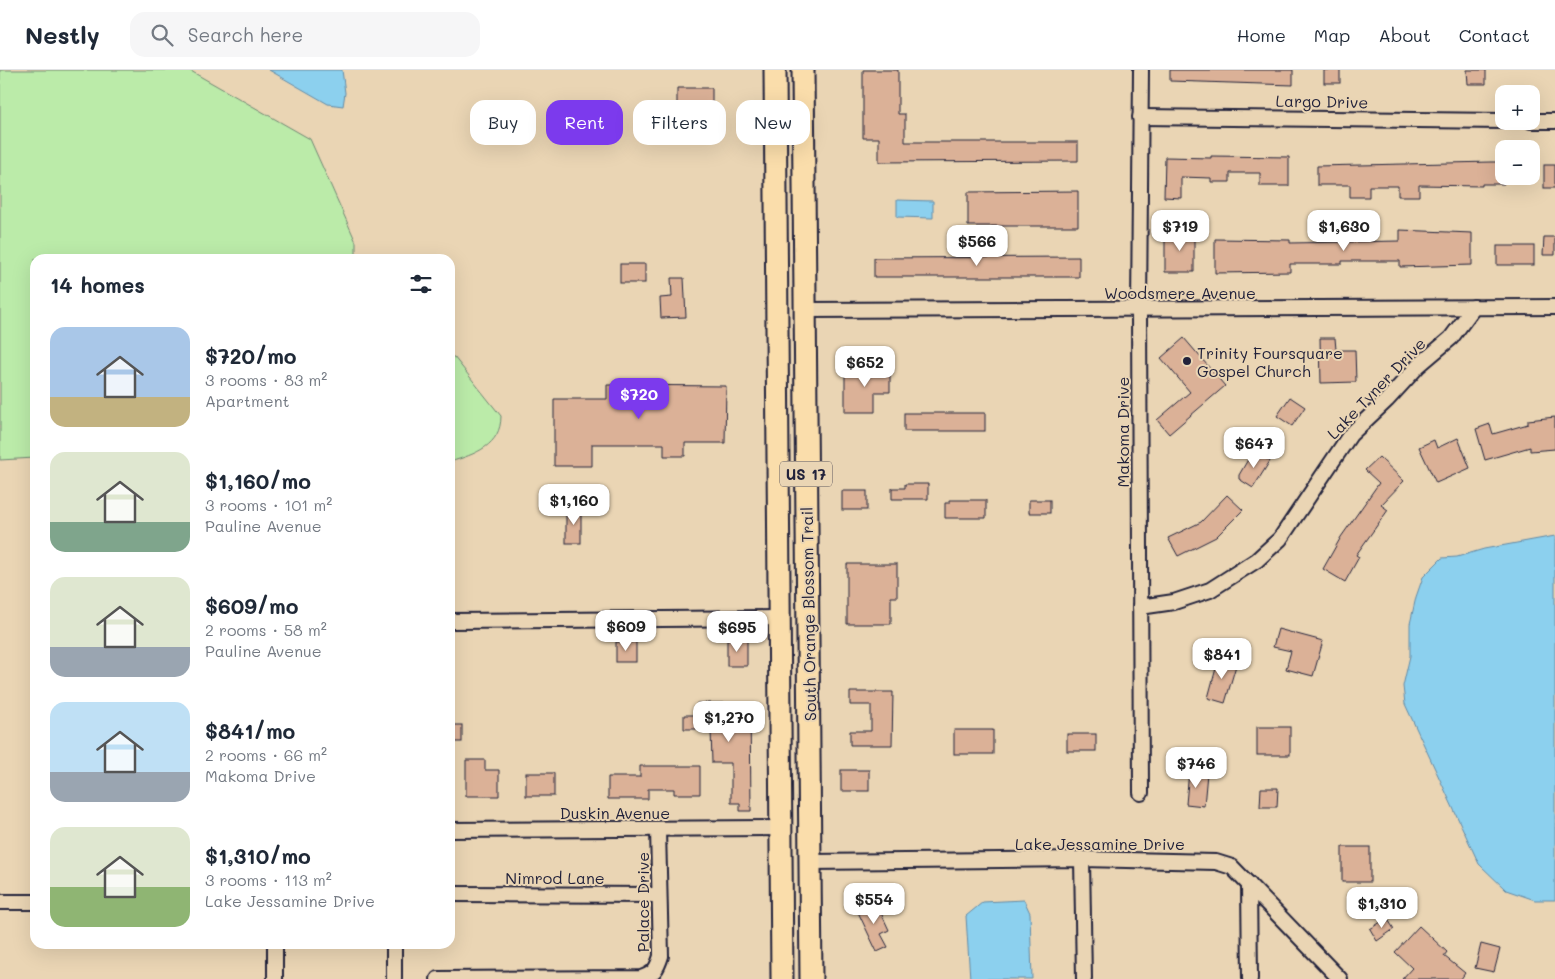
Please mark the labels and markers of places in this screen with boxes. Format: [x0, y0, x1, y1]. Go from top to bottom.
pin: $719 [1150, 210, 1210, 252]
pin: $1,630 [1303, 210, 1385, 252]
pin: $566 [947, 224, 1007, 267]
place label: Trinity Foursquare Gospel Church [1197, 342, 1343, 381]
pin: $652 [835, 346, 895, 388]
marker: Trinity Foursquare Gospel Church [1181, 355, 1193, 367]
pin: $720 [609, 378, 669, 420]
pin: $647 [1224, 426, 1284, 469]
pin: $1,160 [533, 484, 615, 526]
pin: $609 [596, 610, 656, 652]
pin: $695 [707, 610, 767, 653]
pin: $841 [1192, 638, 1252, 680]
pin: $1,270 [688, 700, 770, 743]
pin: $746 [1166, 746, 1226, 789]
pin: $554 [844, 882, 904, 925]
pin: $1,310 [1341, 886, 1423, 929]

